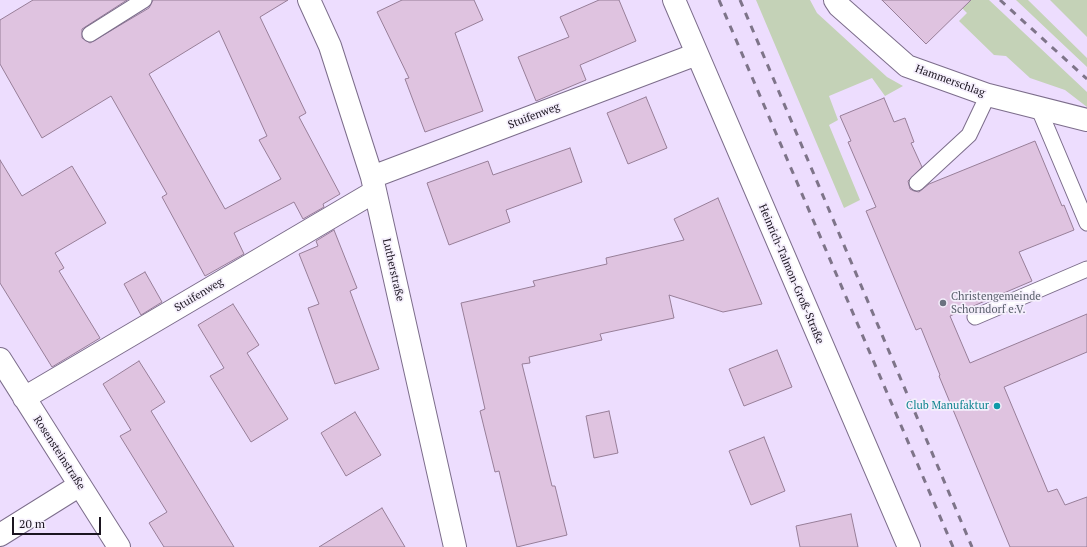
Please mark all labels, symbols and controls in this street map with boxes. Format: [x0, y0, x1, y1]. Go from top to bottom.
street label: Hammerschlag [913, 62, 987, 100]
street label: Stuifenweg [506, 100, 562, 132]
street label: Heinrich-Talmon-Groß-Straße [756, 202, 826, 346]
street label: Lutherstraße [379, 237, 407, 303]
street label: Stuifenweg [172, 275, 226, 315]
place label: Christengemeinde Schorndorf e.V. [951, 290, 1041, 316]
marker: Christengemeinde Schorndorf e.V. [938, 298, 948, 308]
place label: Club Manufaktur [906, 399, 989, 413]
marker: Club Manufaktur [992, 401, 1002, 411]
street label: Rosensteinstraße [30, 414, 88, 492]
scale bar [14, 509, 103, 535]
text: 20 m [19, 516, 45, 531]

